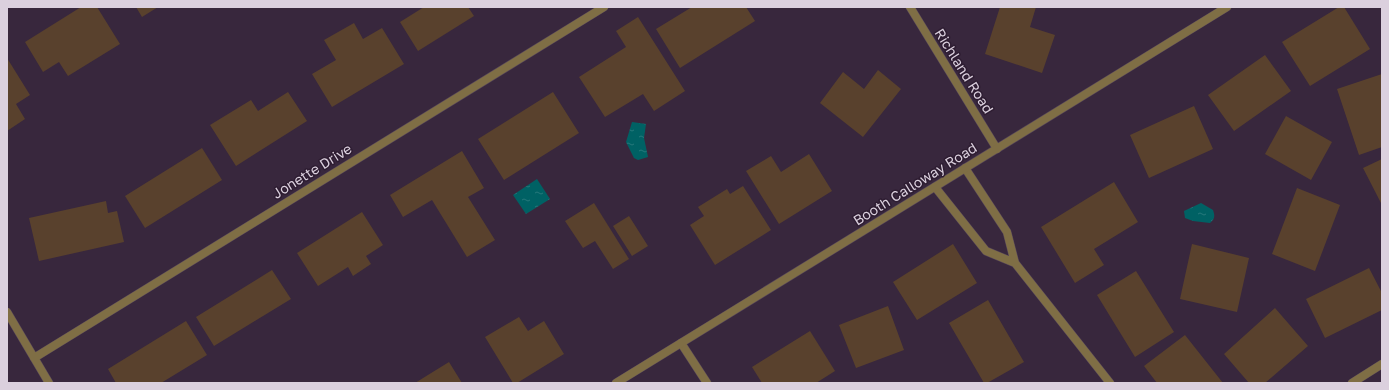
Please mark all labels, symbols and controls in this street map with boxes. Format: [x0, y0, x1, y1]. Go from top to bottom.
street label: Richland Road [932, 25, 997, 116]
street label: Jonette Drive [269, 139, 355, 202]
street label: Booth Calloway Road [850, 139, 980, 229]

